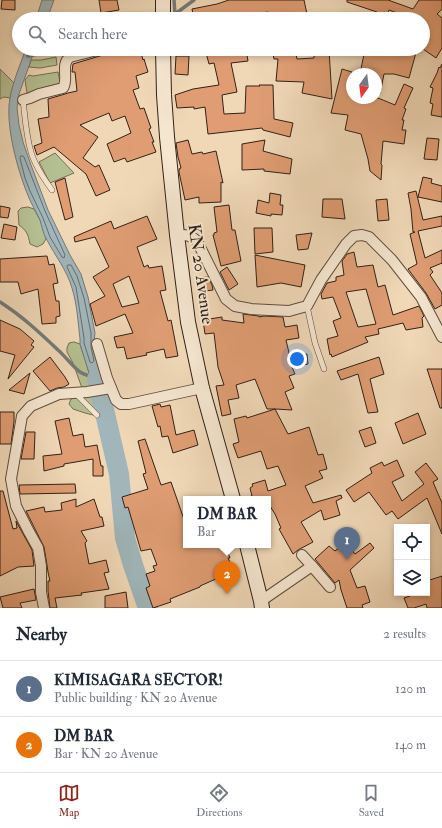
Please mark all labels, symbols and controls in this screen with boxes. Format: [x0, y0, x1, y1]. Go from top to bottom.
search box [12, 12, 430, 56]
icon: search [26, 23, 48, 45]
text: Search here [58, 25, 127, 44]
north arrow [346, 68, 382, 104]
street label: KN 20 Avenue [184, 223, 218, 325]
your location [287, 349, 307, 369]
popup [183, 496, 271, 548]
text: DM BAR [197, 505, 257, 524]
text: Bar [197, 524, 216, 540]
map controls [394, 524, 430, 596]
button: locate [394, 524, 430, 560]
pin: 1 [334, 527, 360, 560]
button: layers [394, 560, 430, 596]
pin: 2 [214, 561, 240, 594]
text: Nearby [16, 624, 67, 645]
text: 2 results [383, 626, 426, 642]
text: KIMISAGARA SECTOR! [54, 671, 223, 690]
text: 1 [27, 681, 31, 697]
text: 120 m [395, 681, 426, 697]
text: Public building · KN 20 Avenue [54, 690, 217, 706]
text: DM BAR [54, 727, 114, 746]
text: 2 [26, 737, 32, 753]
text: 140 m [395, 737, 426, 753]
text: Bar · KN 20 Avenue [54, 746, 158, 762]
tab: Map [58, 782, 80, 819]
tab: Directions [196, 782, 243, 819]
tab: Saved [359, 782, 384, 819]

